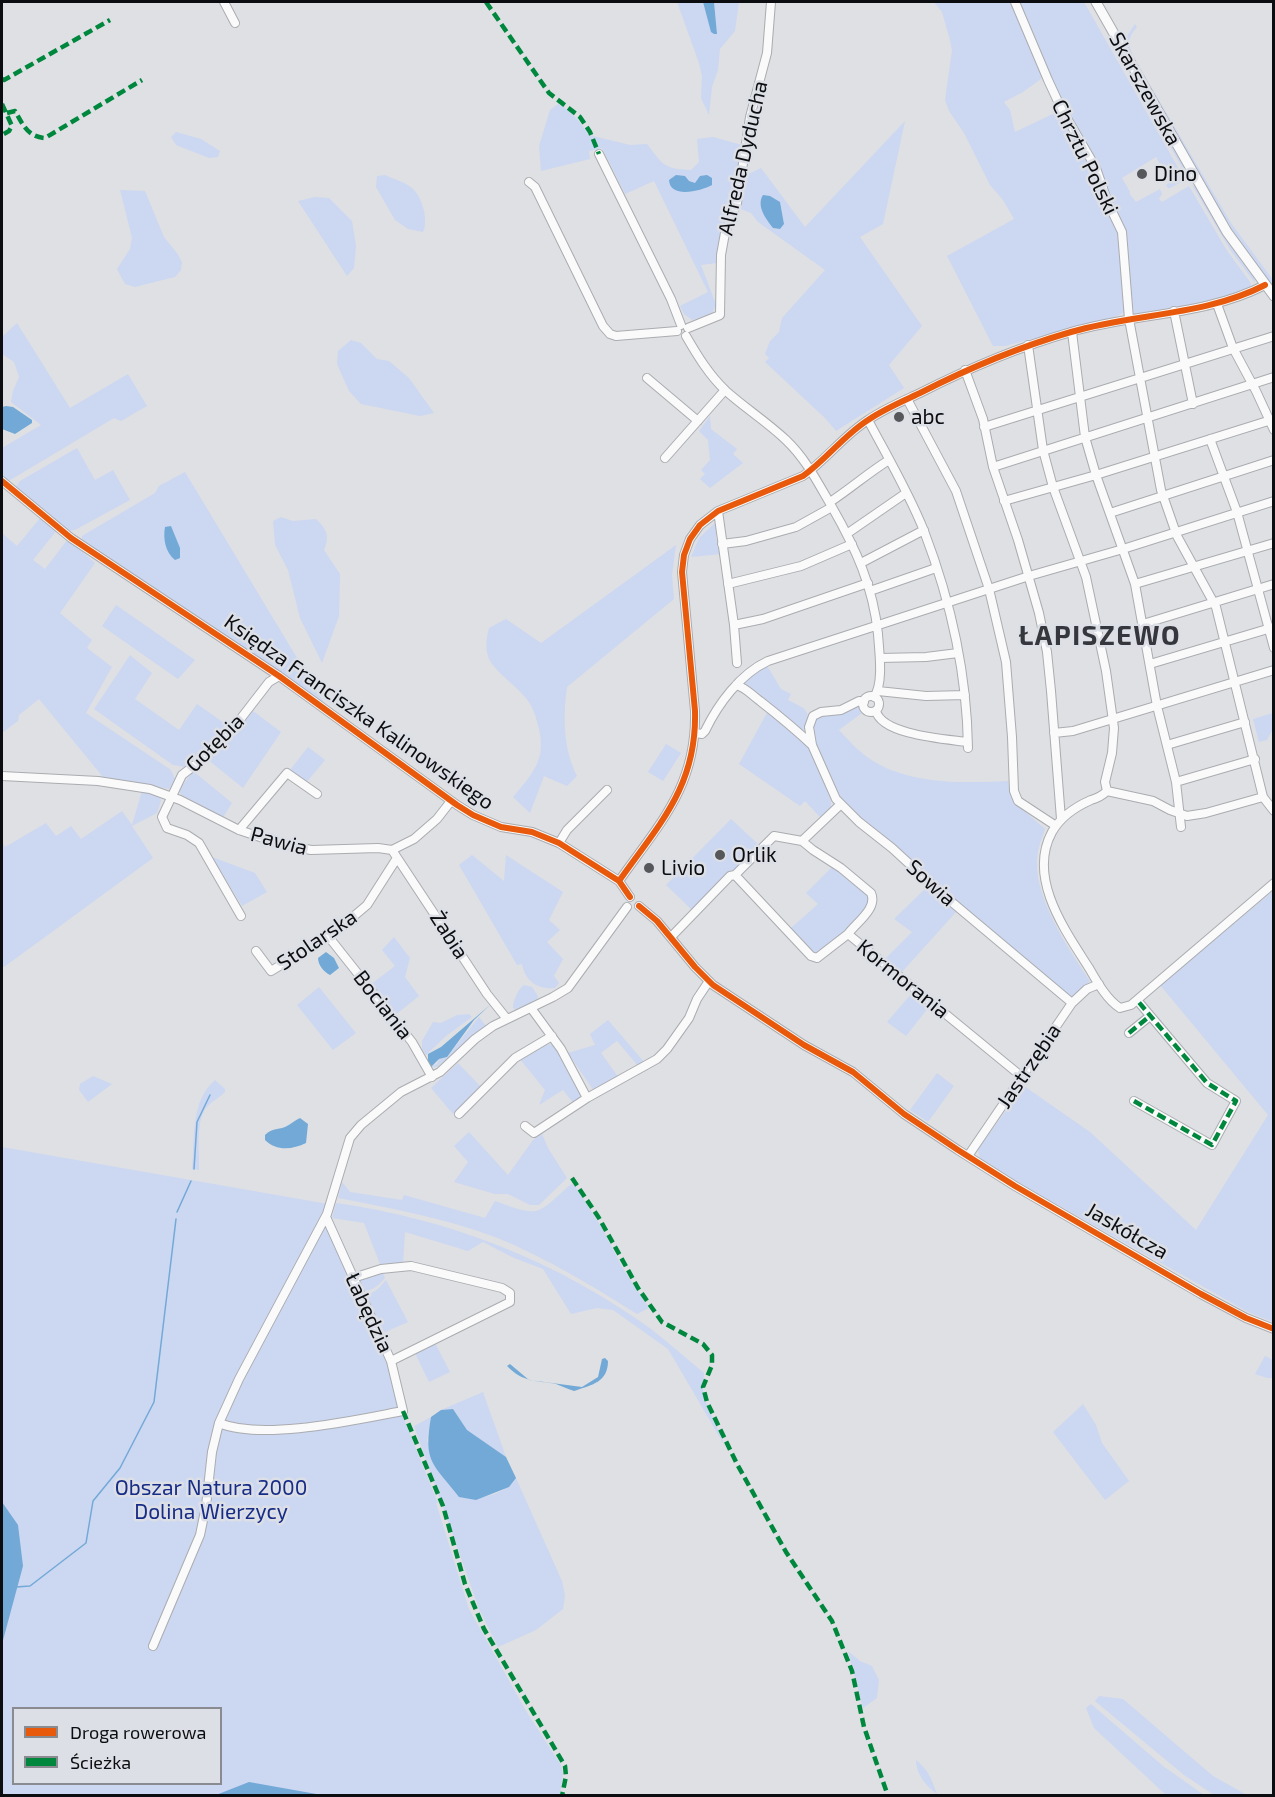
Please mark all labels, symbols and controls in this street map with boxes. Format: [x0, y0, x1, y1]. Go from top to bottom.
street label: Skarszewska [1104, 28, 1186, 150]
street label: Alfreda Dyducha [713, 78, 773, 238]
street label: Chrztu Polski [1046, 95, 1124, 219]
place label: Dino [1154, 161, 1197, 187]
marker: Dino [1135, 167, 1149, 181]
place label: abc [911, 404, 945, 430]
marker: abc [892, 410, 906, 424]
street label: Księdza Franciszka Kalinowskiego [219, 609, 499, 815]
district label: ŁAPISZEWO [1019, 620, 1181, 652]
street label: Gołębia [181, 709, 249, 777]
street label: Pawia [248, 821, 310, 861]
place label: Orlik [732, 842, 777, 868]
marker: Orlik [713, 848, 727, 862]
street label: Sowia [901, 854, 961, 912]
place label: Livio [661, 855, 705, 881]
marker: Livio [642, 861, 656, 875]
street label: Stolarska [272, 904, 362, 976]
street label: Żabia [424, 906, 474, 964]
street label: Kormorania [852, 934, 954, 1024]
street label: Bociania [348, 965, 418, 1045]
street label: Jastrzębia [992, 1019, 1066, 1113]
street label: Jaskółcza [1081, 1197, 1173, 1265]
street label: Łabędzia [340, 1269, 398, 1357]
park label: Obszar Natura 2000 Dolina Wierzycy [115, 1475, 307, 1525]
legend [12, 1707, 222, 1785]
text: Droga rowerowa [70, 1721, 206, 1743]
text: Ścieżka [70, 1751, 131, 1773]

